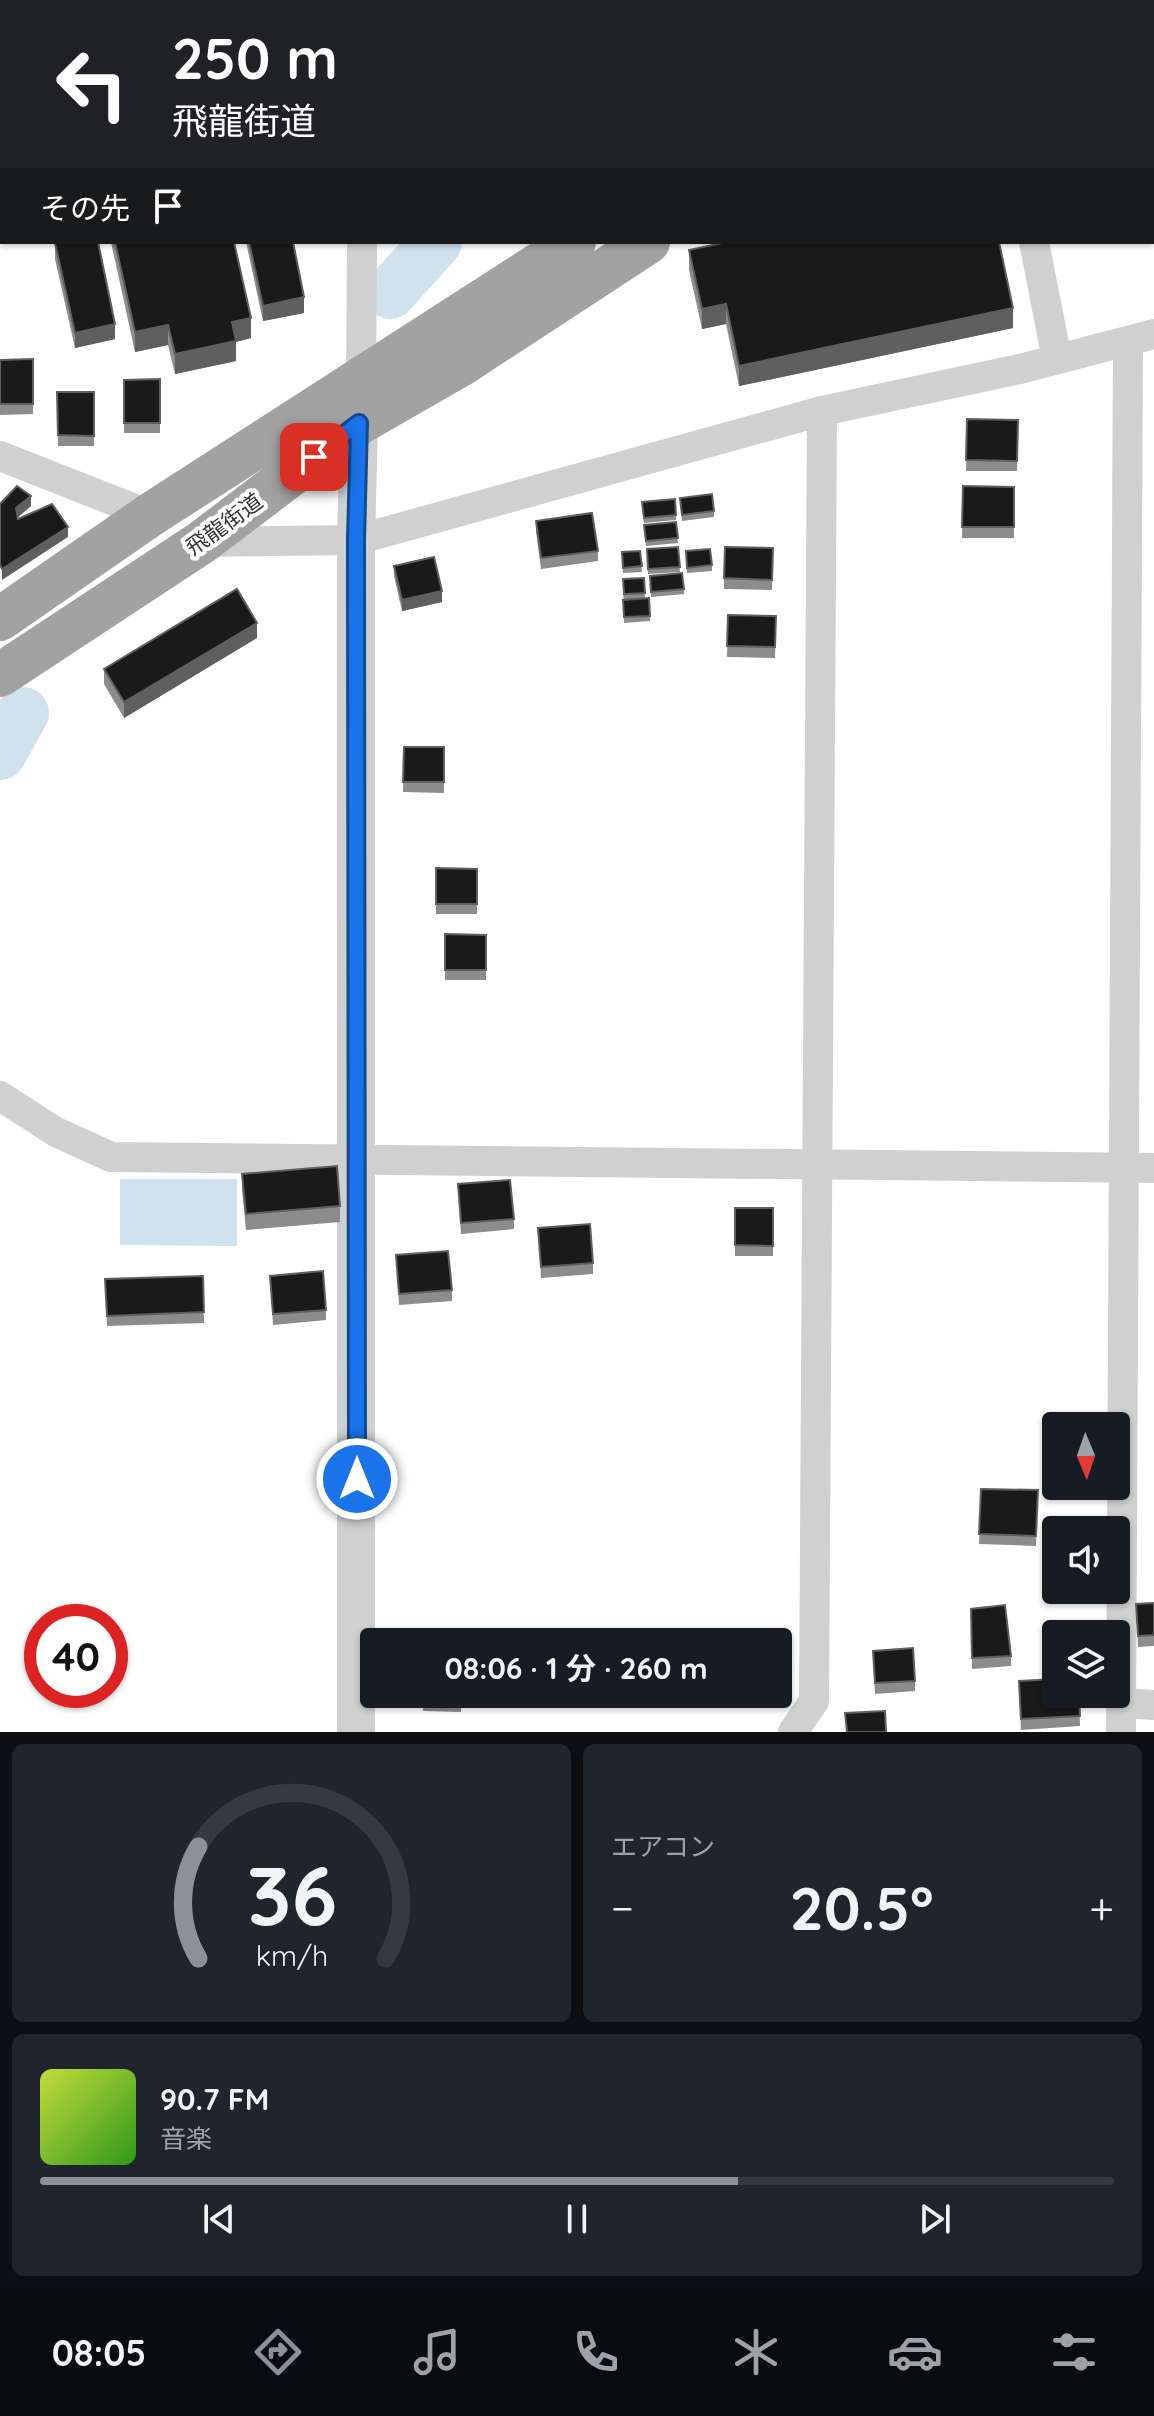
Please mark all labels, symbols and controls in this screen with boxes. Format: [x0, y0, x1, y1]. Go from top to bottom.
text: 250 m [172, 23, 338, 93]
icon: left [40, 32, 144, 136]
text: 飛龍街道 [172, 98, 316, 143]
icon: arrive [146, 184, 190, 228]
text: その先 [40, 189, 130, 227]
pin [280, 423, 348, 491]
icon: arrive [292, 435, 336, 479]
street label: 飛龍街道 [180, 487, 268, 561]
north arrow [1042, 1412, 1130, 1500]
map controls [1042, 1412, 1130, 1708]
position arrow [315, 1437, 399, 1521]
button: sound [1042, 1516, 1130, 1604]
speed limit sign: 40 [24, 1604, 128, 1708]
button: layers [1042, 1620, 1130, 1708]
text: 08:06 · 1 分 · 260 m [444, 1649, 708, 1687]
text: エアコン [611, 1830, 715, 1863]
text: 36 [246, 1842, 337, 1946]
text: 20.5° [790, 1870, 934, 1945]
text: − [611, 1880, 634, 1935]
text: + [1089, 1880, 1114, 1935]
text: km/h [255, 1937, 328, 1973]
text: 90.7 FM [160, 2080, 269, 2118]
text: 音楽 [160, 2122, 212, 2155]
icon: previous [197, 2197, 241, 2241]
icon: pause [555, 2197, 599, 2241]
icon: next [913, 2197, 957, 2241]
icon: directions [250, 2324, 306, 2380]
icon: music [409, 2324, 465, 2380]
icon: phone [568, 2324, 624, 2380]
icon: climate [728, 2324, 784, 2380]
icon: car [887, 2324, 943, 2380]
icon: filters [1046, 2324, 1102, 2380]
text: 08:05 [52, 2330, 146, 2375]

